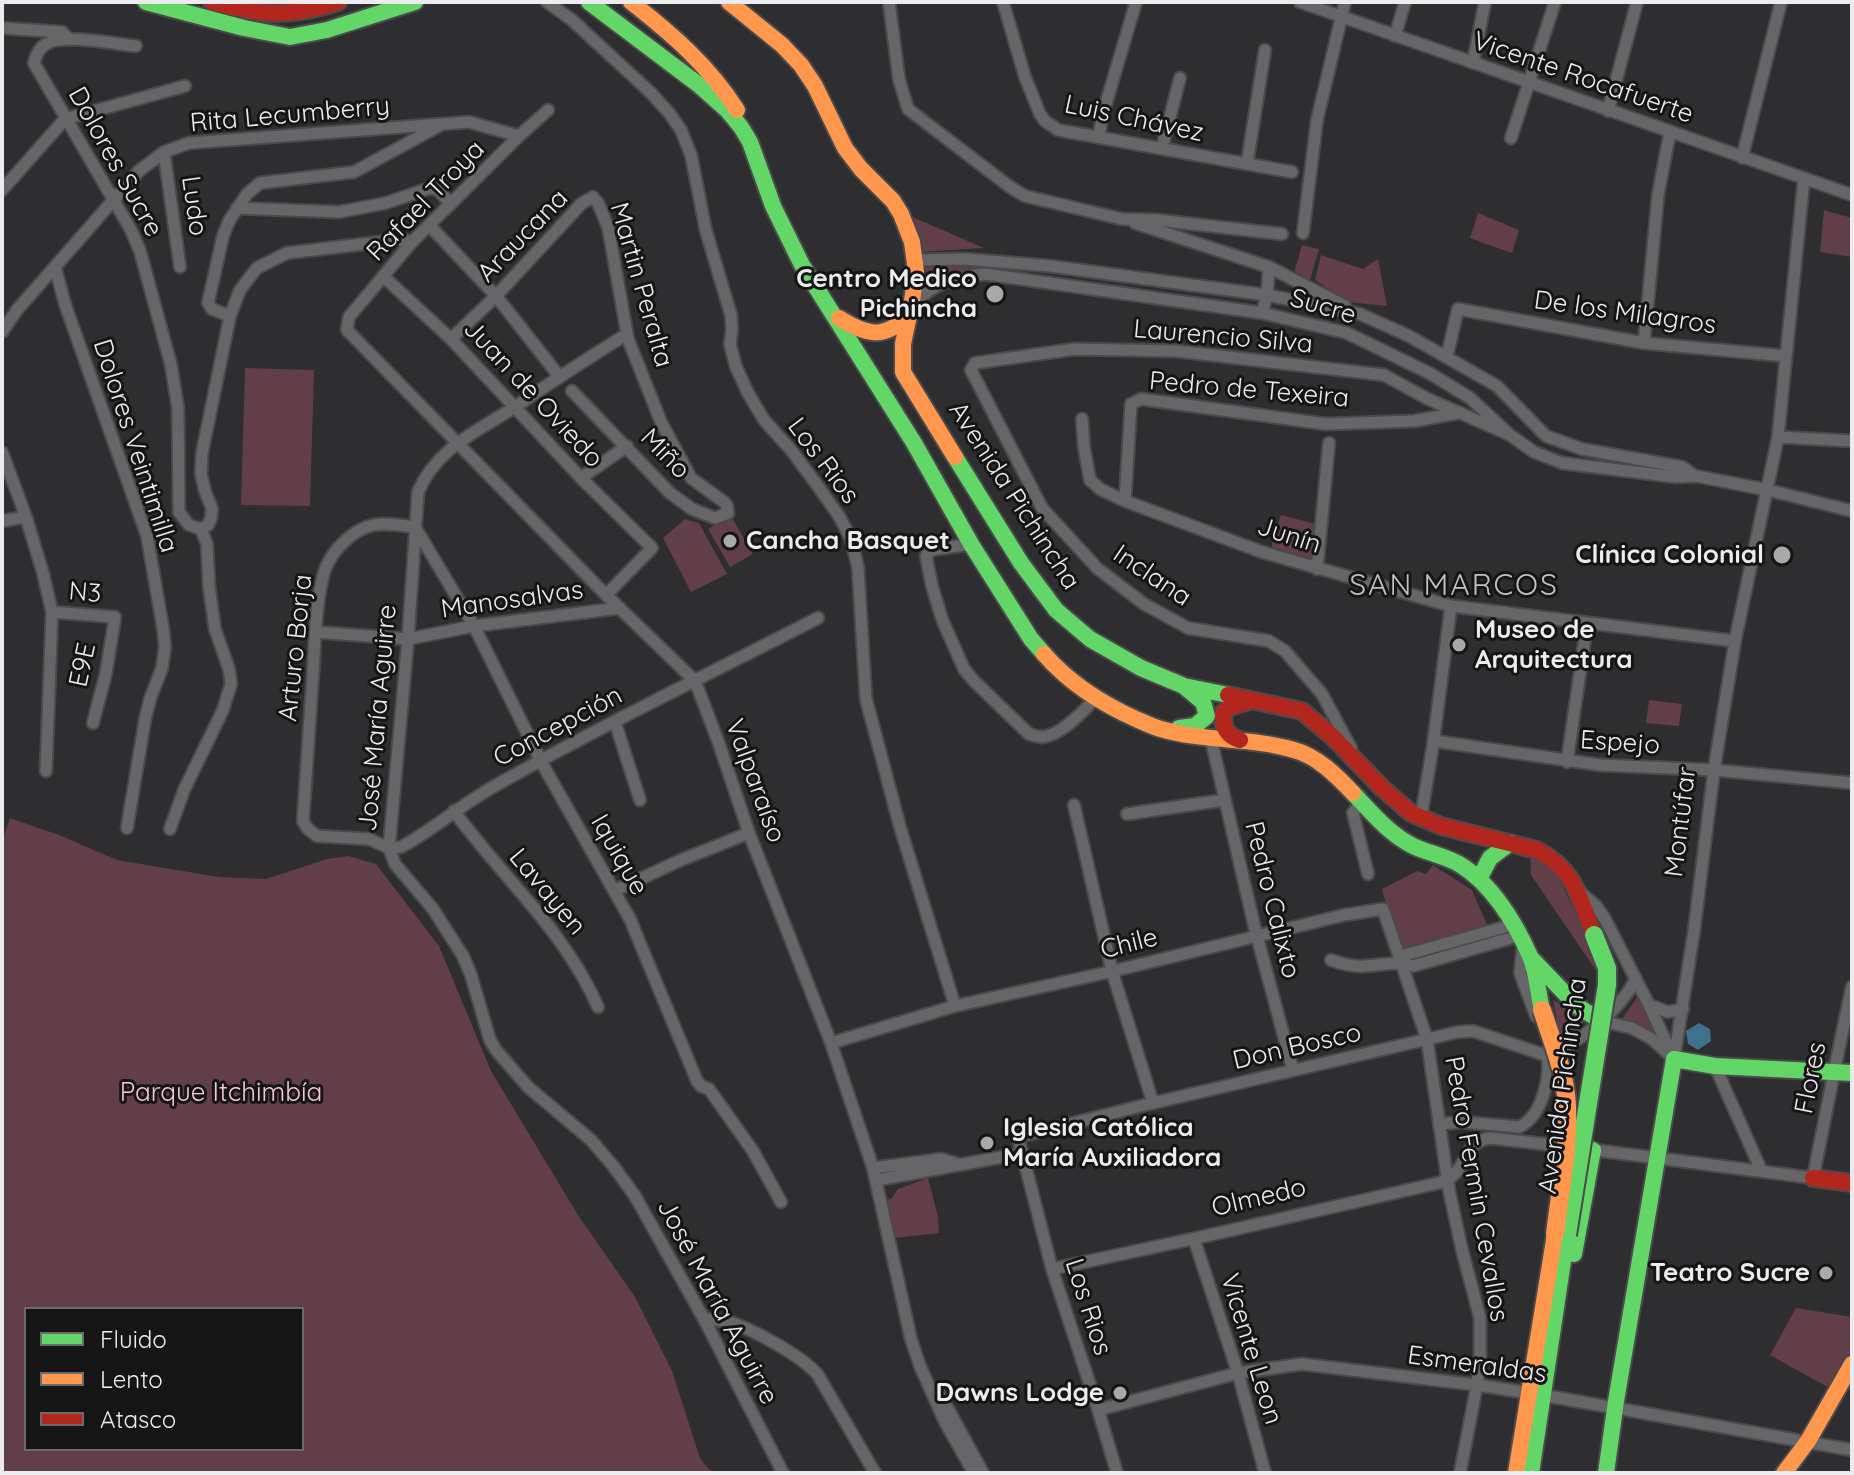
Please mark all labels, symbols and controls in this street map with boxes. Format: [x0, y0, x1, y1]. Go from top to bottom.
street label: Vicente Rocafuerte [1469, 26, 1697, 130]
street label: Dolores Sucre [61, 82, 169, 242]
street label: Luis Chávez [1062, 89, 1206, 149]
street label: Rita Lecumberry [189, 91, 391, 139]
street label: Rafael Troya [361, 134, 491, 268]
street label: Ludo [174, 174, 214, 238]
street label: Araucana [471, 183, 575, 289]
street label: Martin Peralta [603, 199, 679, 371]
place label: Centro Medico Pichincha [796, 263, 977, 324]
marker: Centro Medico Pichincha [984, 283, 1006, 305]
street label: Sucre [1286, 283, 1360, 331]
street label: De los Milagros [1532, 285, 1718, 341]
street label: Juan de Oviedo [457, 314, 609, 474]
street label: Laurencio Silva [1132, 314, 1314, 360]
street label: Dolores Veintimilla [86, 335, 184, 557]
street label: Pedro de Texeira [1148, 366, 1350, 414]
street label: Avenida Pichincha [942, 396, 1086, 596]
street label: Los Rios [781, 412, 865, 510]
street label: Miño [634, 422, 696, 486]
street label: Junín [1253, 511, 1325, 561]
place label: Cancha Basquet [746, 525, 950, 557]
marker: Cancha Basquet [721, 532, 739, 550]
street label: Inclana [1107, 539, 1197, 613]
place label: Clínica Colonial [1575, 539, 1764, 571]
marker: Clínica Colonial [1771, 544, 1793, 566]
district label: SAN MARCOS [1349, 568, 1559, 604]
street label: Arturo Borja [273, 573, 319, 723]
street label: Manosalvas [439, 575, 585, 625]
street label: N3 [67, 576, 103, 610]
street label: José María Aguirre [353, 603, 403, 833]
place label: Museo de Arquitectura [1475, 614, 1633, 676]
marker: Museo de Arquitectura [1450, 636, 1468, 654]
street label: E9E [63, 640, 103, 690]
street label: Concepción [488, 680, 628, 774]
street label: Valparaíso [718, 715, 792, 847]
street label: Espejo [1579, 725, 1661, 761]
street label: Montúfar [1659, 765, 1703, 879]
street label: Iquique [584, 809, 654, 901]
street label: Pedro Calixto [1237, 818, 1307, 982]
street label: Lavayen [502, 842, 592, 942]
street label: Chile [1097, 922, 1161, 966]
street label: Avenida Pichincha [1532, 976, 1594, 1196]
street label: Don Bosco [1230, 1017, 1364, 1077]
street label: Flores [1789, 1039, 1833, 1117]
street label: Pedro Fermin Cevallos [1437, 1054, 1515, 1324]
park label: Parque Itchimbía [120, 1077, 322, 1109]
place label: Iglesia Católica María Auxiliadora [1003, 1112, 1221, 1174]
marker: Iglesia Católica María Auxiliadora [978, 1134, 996, 1152]
street label: Olmedo [1209, 1172, 1309, 1224]
street label: José María Aguirre [650, 1194, 784, 1410]
street label: Los Rios [1058, 1255, 1118, 1359]
place label: Teatro Sucre [1650, 1257, 1810, 1289]
marker: Teatro Sucre [1817, 1264, 1835, 1282]
street label: Vicente Leon [1213, 1270, 1289, 1428]
legend [24, 1307, 304, 1451]
text: Fluido [100, 1324, 167, 1354]
street label: Esmeraldas [1405, 1340, 1549, 1390]
text: Lento [100, 1364, 163, 1394]
place label: Dawns Lodge [935, 1377, 1104, 1409]
marker: Dawns Lodge [1111, 1384, 1129, 1402]
text: Atasco [100, 1404, 176, 1434]

